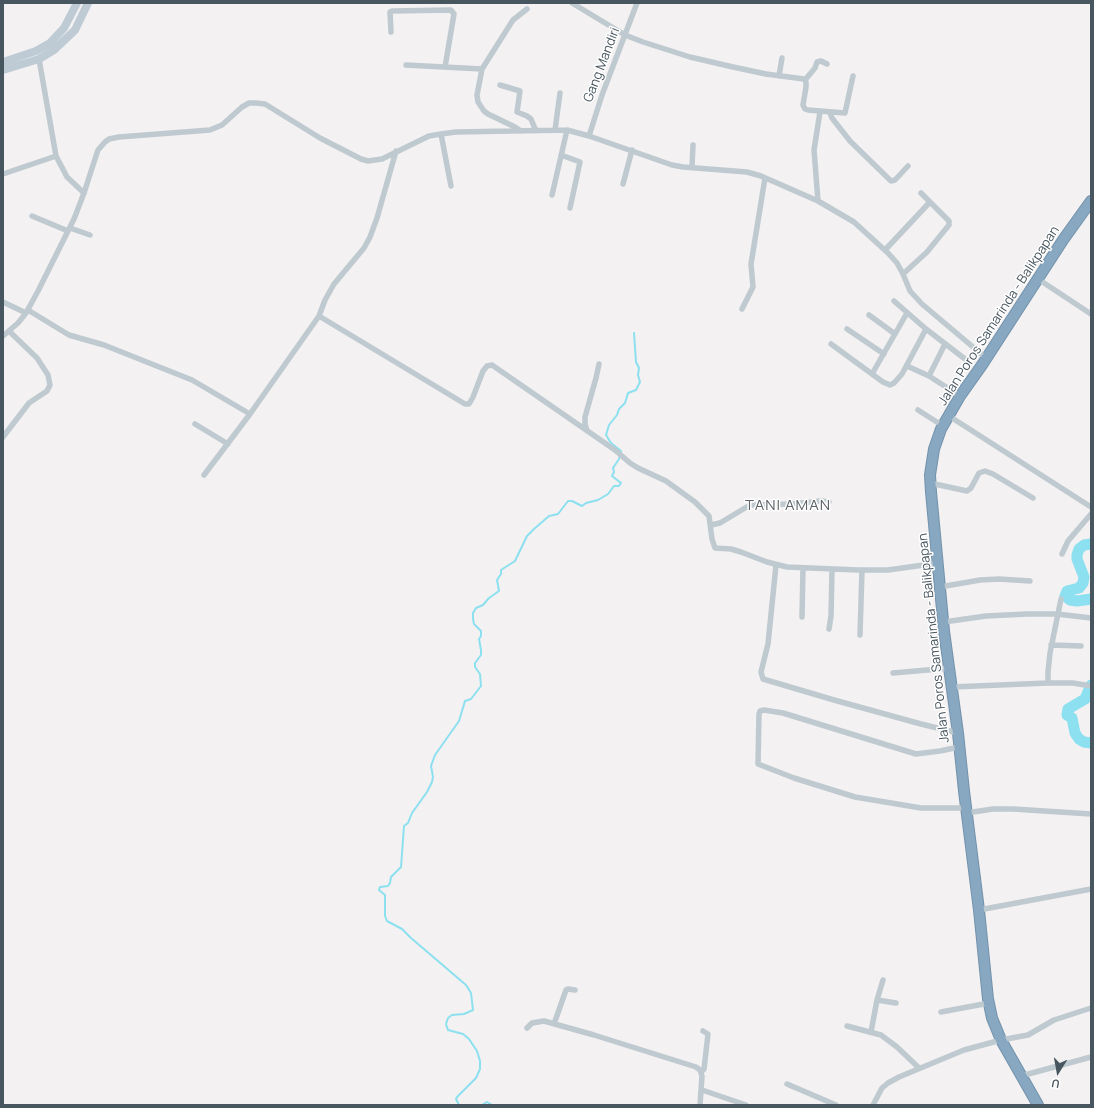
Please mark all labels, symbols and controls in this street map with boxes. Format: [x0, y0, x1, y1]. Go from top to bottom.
street label: Gang Mandiri [581, 25, 623, 105]
street label: Jalan Poros Samarinda - Balikpapan [935, 223, 1063, 409]
district label: TANI AMAN [745, 497, 831, 515]
street label: Jalan Poros Samarinda - Balikpapan [915, 532, 953, 744]
north arrow [1038, 1052, 1078, 1092]
text: U [1050, 1076, 1061, 1092]

